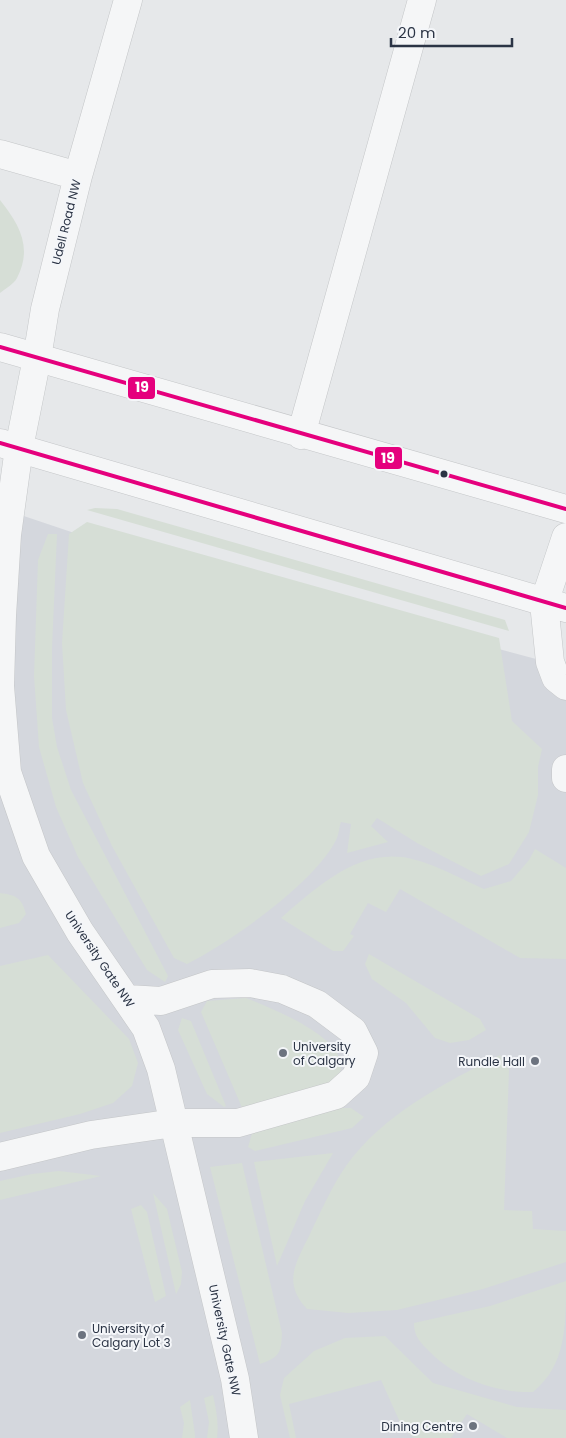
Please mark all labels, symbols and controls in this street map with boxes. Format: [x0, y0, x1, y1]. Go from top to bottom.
scale bar [391, 15, 512, 47]
text: 20 m [398, 22, 436, 43]
street label: Udell Road NW [47, 177, 85, 266]
line badge: 19 [127, 376, 156, 400]
text: 19 [135, 377, 149, 397]
line badge: 19 [374, 446, 403, 470]
text: 19 [381, 448, 395, 468]
unlabelled marker [439, 469, 449, 479]
street label: University Gate NW [61, 907, 139, 1011]
place label: University of Calgary [293, 1038, 356, 1069]
marker: University of Calgary [277, 1047, 289, 1059]
place label: Rundle Hall [458, 1053, 525, 1070]
marker: Rundle Hall [529, 1055, 541, 1067]
street label: University Gate NW [205, 1283, 245, 1398]
place label: University of Calgary Lot 3 [92, 1320, 171, 1351]
marker: University of Calgary Lot 3 [76, 1329, 88, 1341]
place label: Dining Centre [381, 1418, 463, 1435]
marker: Dining Centre [467, 1420, 479, 1432]

